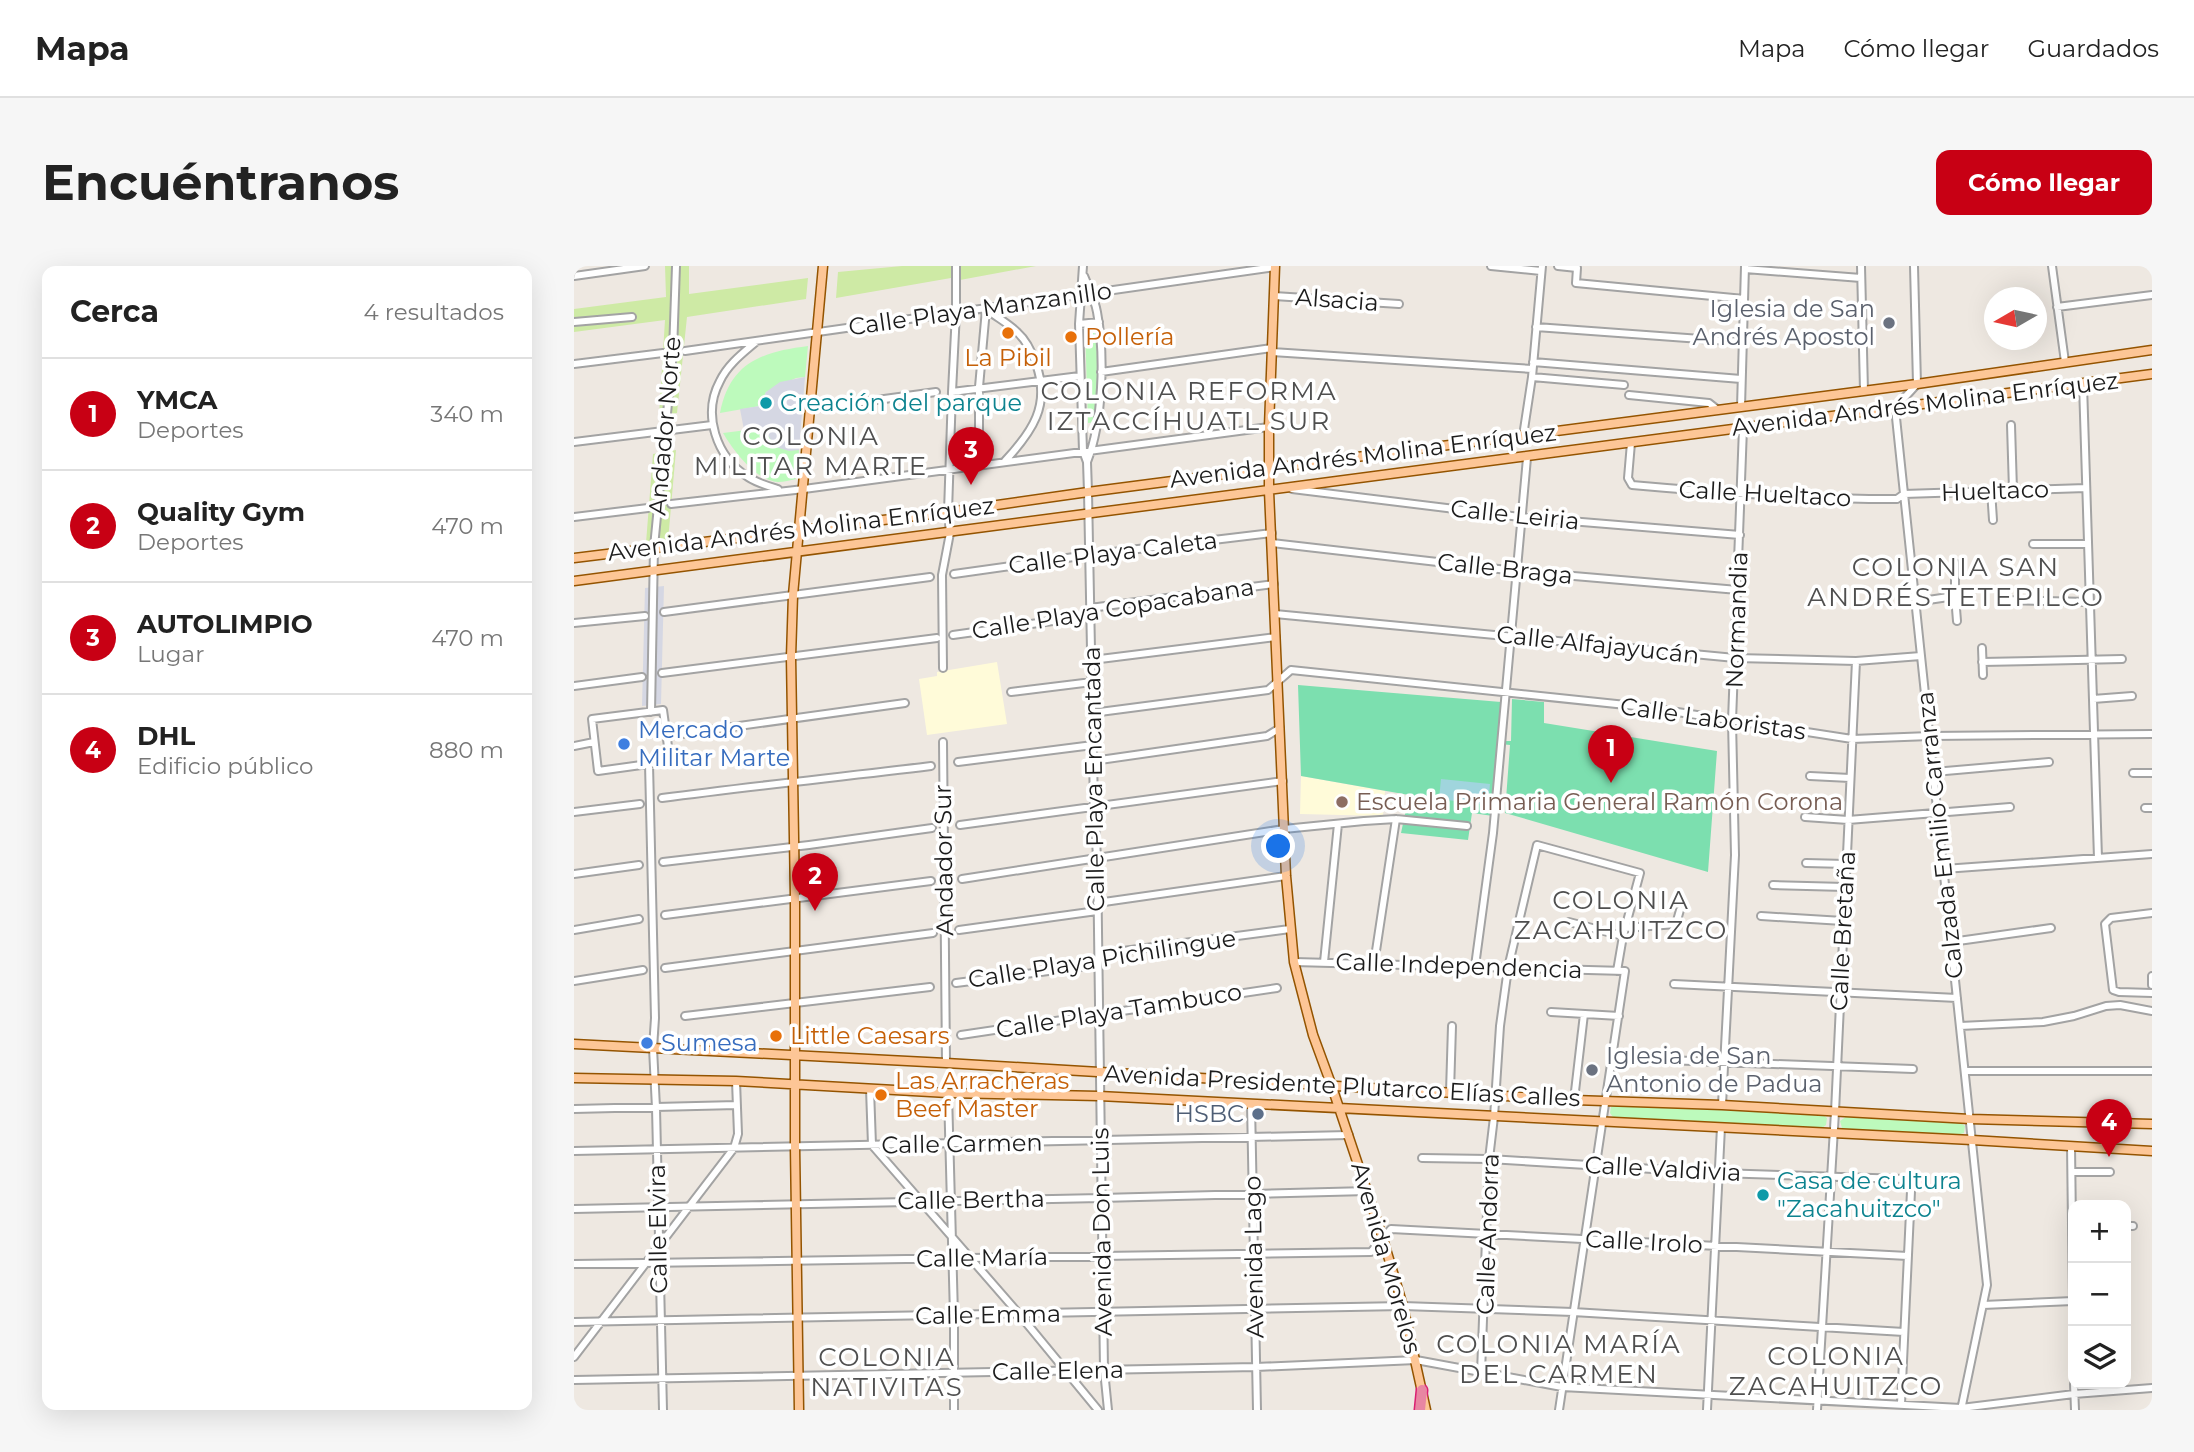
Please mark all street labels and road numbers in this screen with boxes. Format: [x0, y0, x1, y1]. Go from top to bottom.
street label: Calle Playa Manzanillo [846, 276, 1113, 341]
street label: Alsacia [1294, 282, 1380, 317]
street label: Andador Norte [642, 335, 687, 517]
street label: Avenida Andrés Molina Enríquez [1730, 365, 2120, 442]
street label: Avenida Andrés Molina Enríquez [1168, 417, 1558, 494]
street label: Calle Hueltaco [1678, 474, 1852, 513]
street label: Hueltaco [1940, 474, 2050, 507]
street label: Avenida Andrés Molina Enríquez [606, 490, 996, 567]
street label: Calle Leiria [1449, 493, 1581, 536]
street label: Calle Playa Caleta [1007, 525, 1219, 580]
street label: Calle Braga [1436, 547, 1574, 590]
street label: Normandia [1720, 551, 1753, 689]
street label: Calle Playa Copacabana [970, 572, 1256, 645]
street label: Calle Alfajayucán [1495, 619, 1701, 670]
street label: Calle Playa Encantada [1077, 646, 1110, 912]
street label: Calzada Emilio Carranza [1910, 690, 1969, 980]
street label: Calle Laboristas [1618, 691, 1808, 746]
street label: Andador Sur [928, 784, 959, 936]
street label: Calle Bretaña [1824, 850, 1861, 1012]
street label: Calle Playa Pichilingue [966, 923, 1238, 994]
street label: Calle Independencia [1335, 947, 1583, 984]
street label: Calle Playa Tambuco [994, 977, 1244, 1044]
street label: Avenida Presidente Plutarco Elías Calles [1103, 1059, 1581, 1112]
street label: Avenida Don Luis [1085, 1127, 1118, 1337]
street label: Calle Carmen [881, 1128, 1043, 1159]
street label: Calle Valdivia [1584, 1150, 1742, 1187]
street label: Calle Andorra [1470, 1153, 1505, 1315]
street label: Avenida Morelos [1345, 1159, 1428, 1357]
street label: Calle Elvira [642, 1164, 673, 1294]
street label: Avenida Lago [1238, 1175, 1269, 1339]
street label: Calle Bertha [897, 1184, 1045, 1215]
street label: Calle Irolo [1584, 1224, 1704, 1259]
street label: Calle María [916, 1242, 1048, 1273]
street label: Calle Emma [915, 1299, 1061, 1330]
street label: Calle Elena [992, 1355, 1124, 1386]

